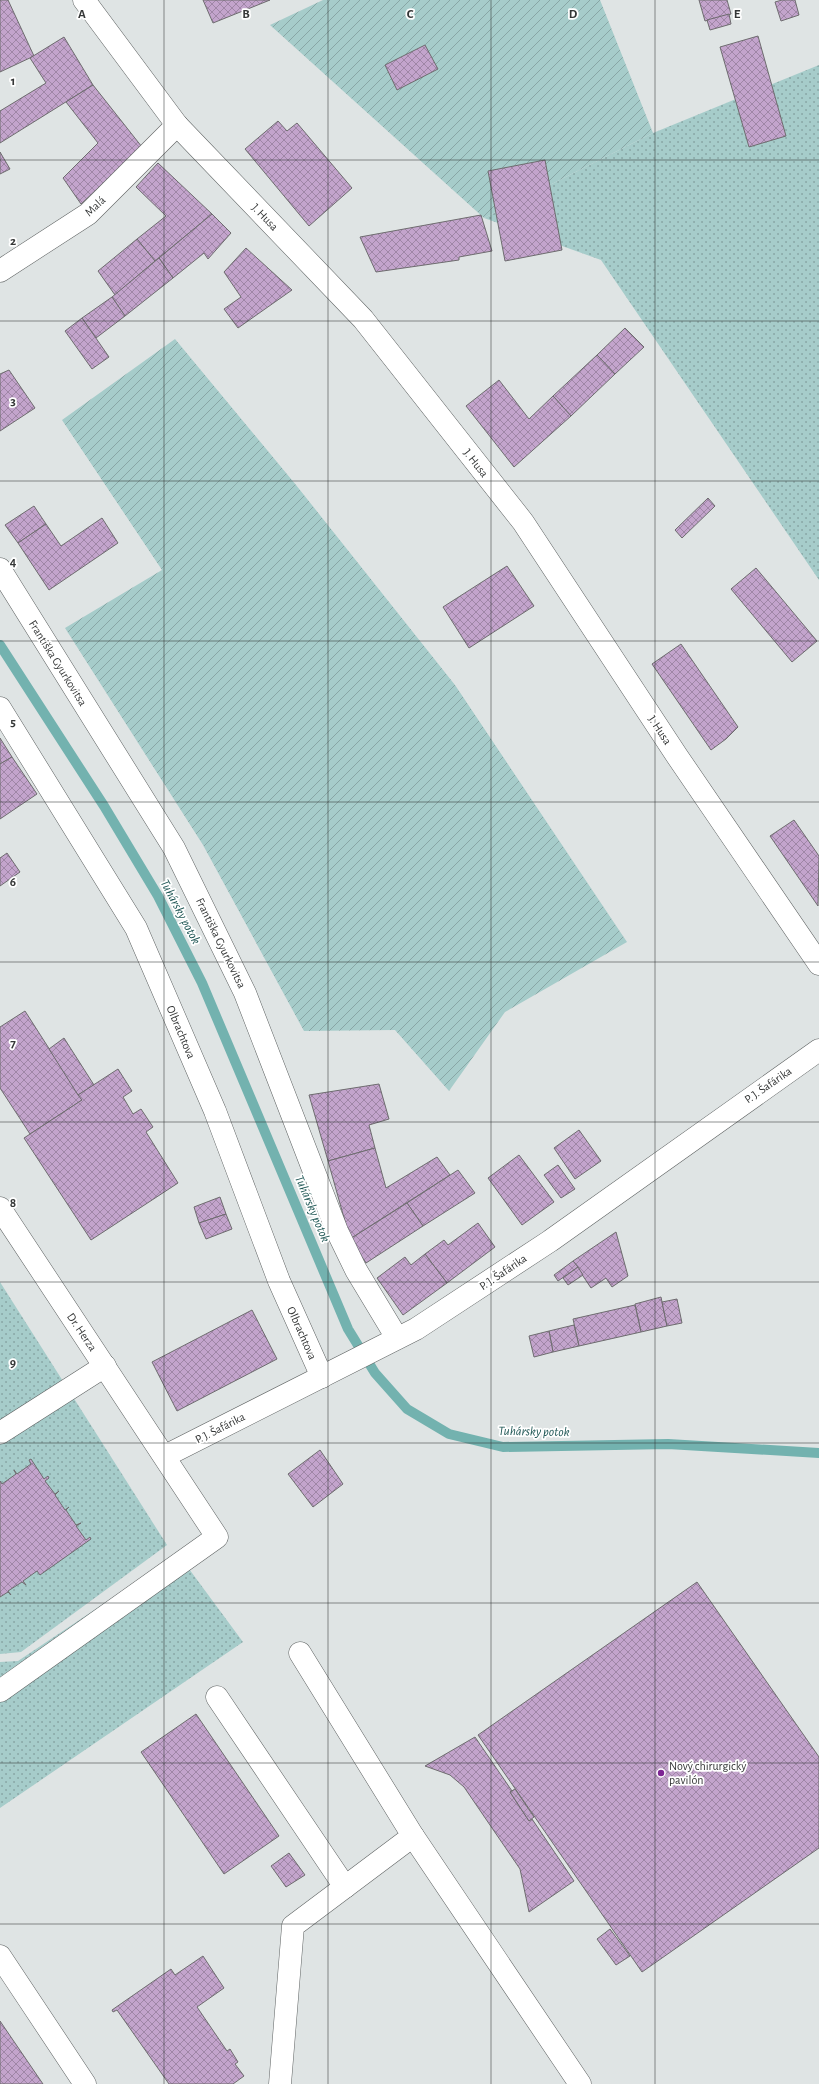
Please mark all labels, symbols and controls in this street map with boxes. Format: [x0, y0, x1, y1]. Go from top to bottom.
text: A [78, 8, 86, 21]
text: B [242, 8, 250, 21]
text: C [407, 8, 414, 21]
text: D [569, 8, 578, 21]
text: E [734, 8, 741, 21]
text: 1 [11, 75, 15, 88]
street label: Malá [82, 193, 108, 218]
street label: J. Husa [249, 201, 281, 233]
text: 2 [10, 235, 16, 248]
text: 3 [10, 395, 16, 408]
street label: J. Husa [461, 447, 491, 480]
text: 4 [10, 556, 17, 569]
street label: Františka Gyurkovitsa [26, 618, 90, 709]
street label: J. Husa [646, 713, 674, 747]
text: 5 [10, 716, 16, 729]
text: 6 [10, 876, 16, 889]
water label: Tuhársky potok [158, 878, 202, 946]
street label: Františka Gyurkovitsa [193, 896, 248, 991]
street label: Olbrachtova [164, 1004, 198, 1061]
text: 7 [10, 1037, 16, 1050]
street label: P. J. Šafárika [742, 1063, 794, 1105]
water label: Tuhársky potok [292, 1174, 332, 1244]
text: 8 [10, 1197, 16, 1210]
street label: P. J. Šafárika [477, 1251, 529, 1292]
street label: Olbrachtova [285, 1305, 319, 1362]
street label: Dr. Herza [65, 1311, 99, 1354]
text: 9 [10, 1357, 16, 1370]
street label: P. J. Šafárika [193, 1409, 247, 1446]
water label: Tuhársky potok [498, 1425, 570, 1439]
place label: Nový chirurgický pavilón [669, 1760, 746, 1786]
marker: Nový chirurgický pavilón [656, 1768, 666, 1778]

